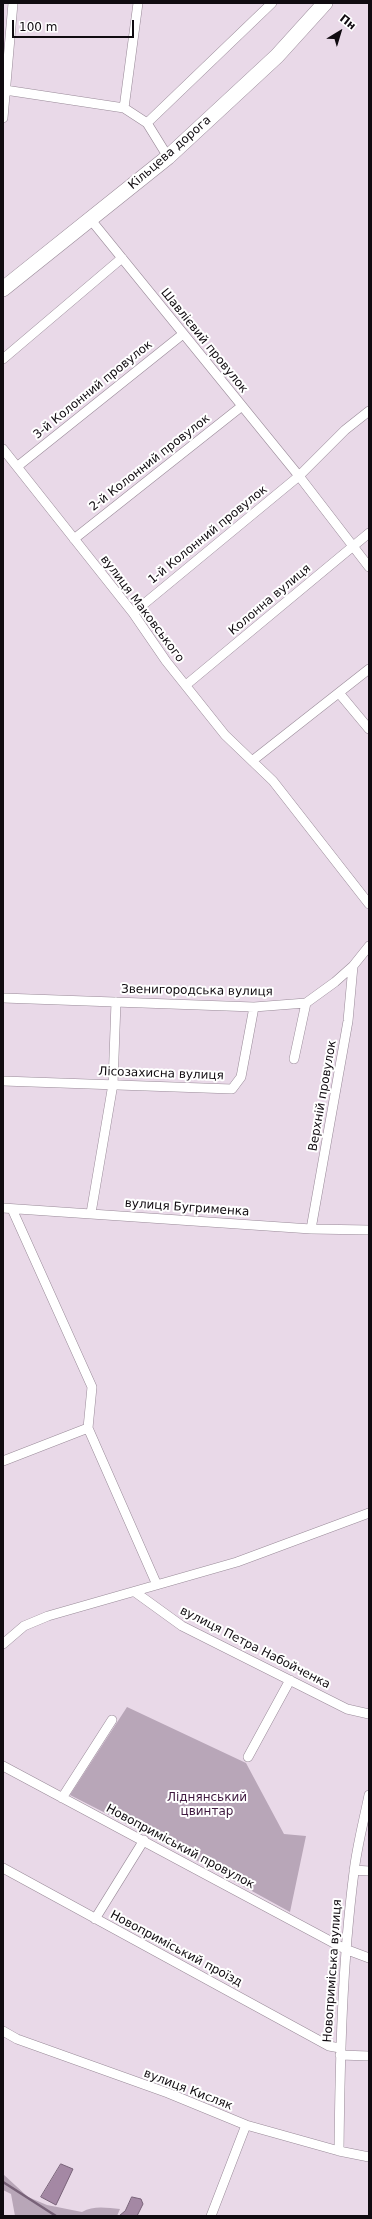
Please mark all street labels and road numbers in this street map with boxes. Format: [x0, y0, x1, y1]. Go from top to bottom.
street label: Кільцева дорога [126, 113, 214, 193]
street label: Шавлієвий провулок [157, 286, 251, 396]
street label: 3-й Колонний провулок [31, 338, 155, 442]
street label: 2-й Колонний провулок [87, 412, 213, 514]
street label: 1-й Колонний провулок [146, 483, 270, 587]
street label: вулиця Маковського [97, 553, 187, 665]
street label: Колонна вулиця [226, 561, 314, 639]
street label: Звенигородська вулиця [121, 982, 273, 1000]
street label: Верхній провулок [306, 1039, 340, 1153]
street label: Лісозахисна вулиця [98, 1065, 224, 1083]
street label: вулиця Бугрименка [124, 1196, 250, 1220]
street label: вулиця Петра Набойченка [177, 1604, 333, 1692]
street label: Новоприміський провулок [103, 1802, 257, 1892]
street label: Новоприміська вулиця [321, 1899, 345, 2043]
street label: Новоприміський проїзд [107, 1908, 245, 1990]
street label: вулиця Кисляк [142, 2066, 234, 2114]

